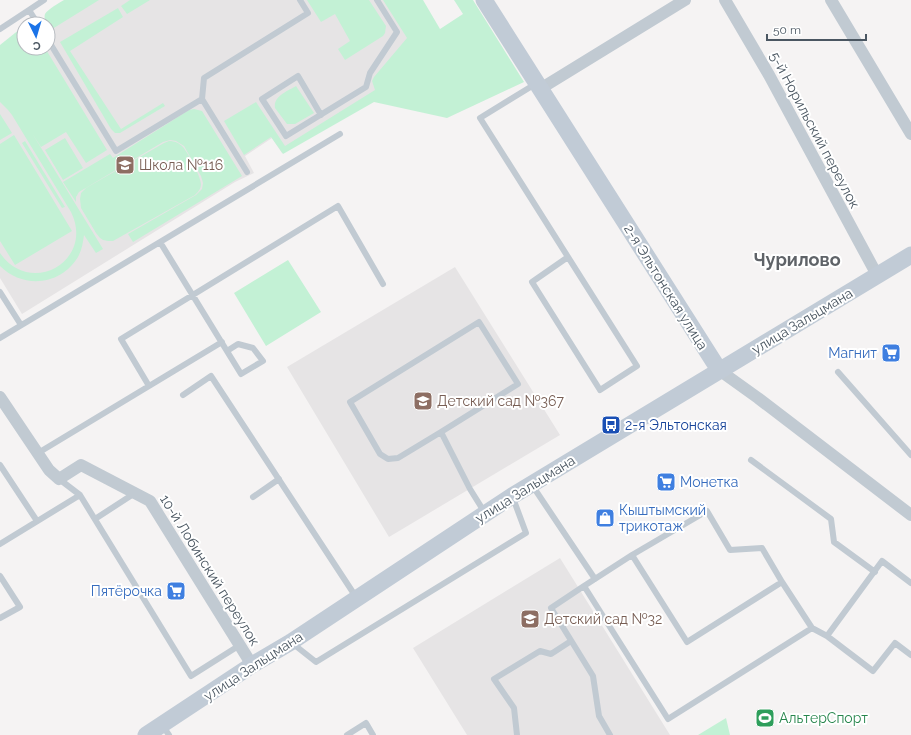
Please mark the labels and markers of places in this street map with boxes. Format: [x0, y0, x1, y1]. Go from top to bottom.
school or university icon: Школа №116 [114, 154, 136, 176]
place label: Школа №116 [139, 157, 223, 173]
supermarket icon: Магнит [880, 342, 902, 364]
place label: Магнит [828, 345, 877, 361]
school or university icon: Детский сад №367 [412, 390, 434, 412]
place label: Детский сад №367 [437, 393, 564, 409]
bus stop icon: 2-я Эльтонская [600, 414, 622, 436]
place label: 2-я Эльтонская [625, 417, 727, 433]
supermarket icon: Монетка [655, 471, 677, 493]
place label: Монетка [680, 474, 738, 490]
place label: Кыштымский трикотаж [619, 502, 706, 534]
shop icon: Кыштымский трикотаж [594, 507, 616, 529]
supermarket icon: Пятёрочка [165, 580, 187, 602]
place label: Пятёрочка [91, 583, 162, 599]
school or university icon: Детский сад №32 [519, 608, 541, 630]
place label: Детский сад №32 [544, 611, 662, 627]
sports icon: АльтерСпорт [754, 707, 776, 729]
place label: АльтерСпорт [779, 710, 868, 726]

